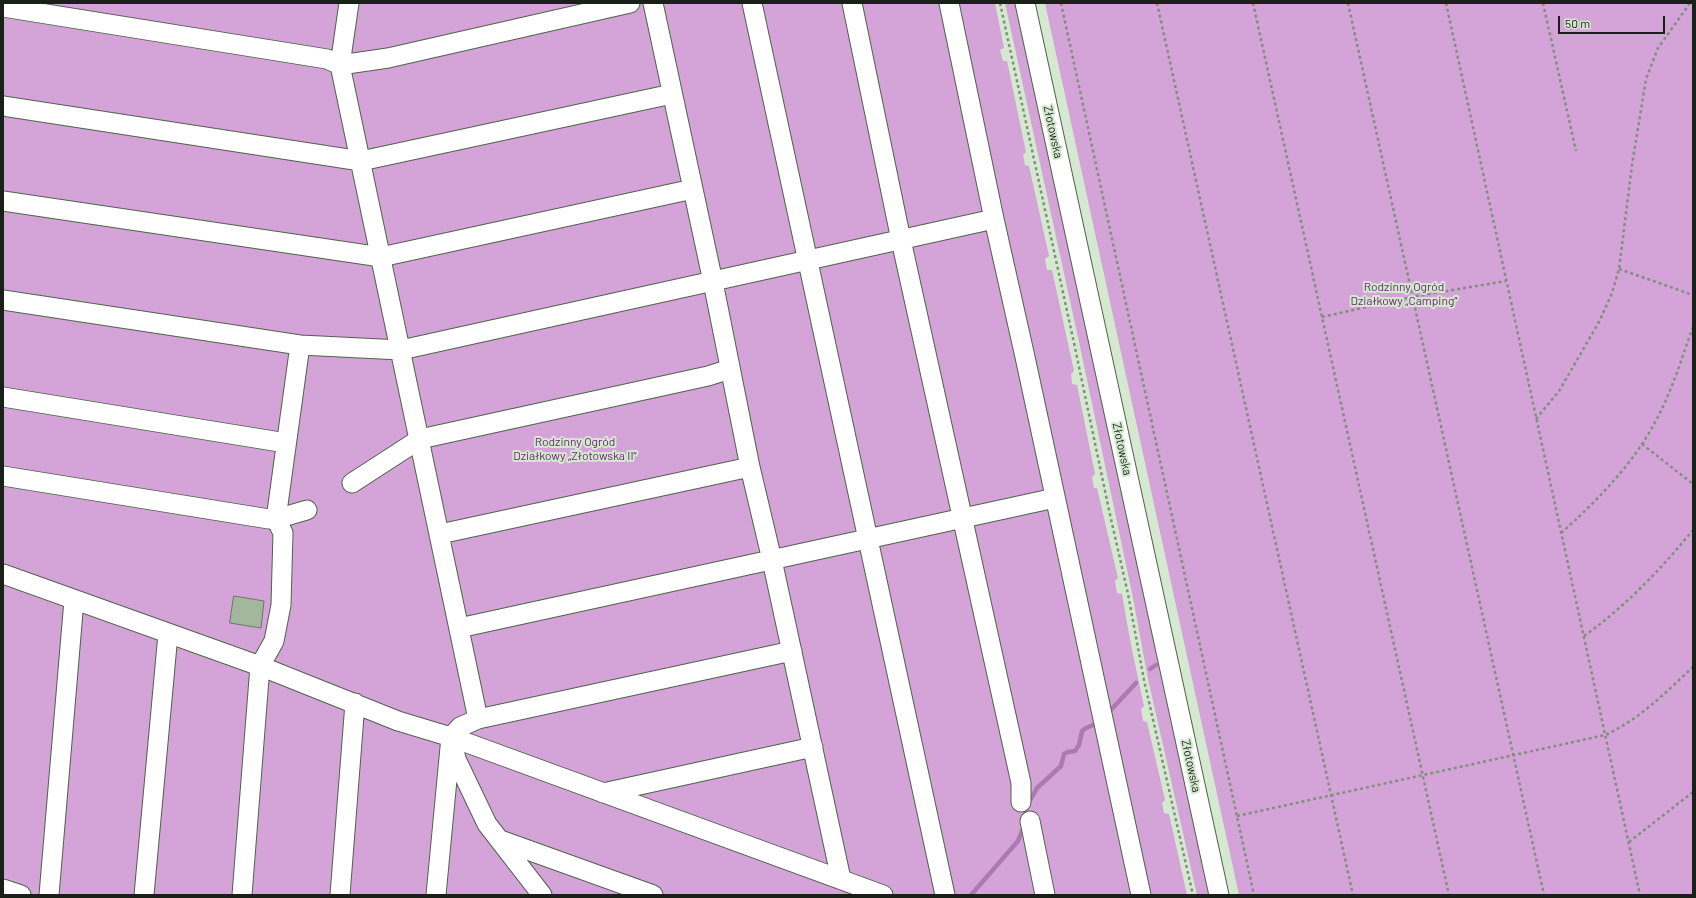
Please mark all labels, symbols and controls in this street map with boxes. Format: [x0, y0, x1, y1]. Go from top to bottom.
scale bar [1560, 8, 1667, 34]
text: 50 m [1565, 16, 1590, 30]
street label: Złotowska [1040, 104, 1066, 160]
park label: Rodzinny Ogród Działkowy „Camping” [1350, 280, 1458, 308]
street label: Złotowska [1109, 421, 1135, 477]
park label: Rodzinny Ogród Działkowy „Złotowska II” [513, 435, 637, 463]
street label: Złotowska [1178, 738, 1204, 794]

